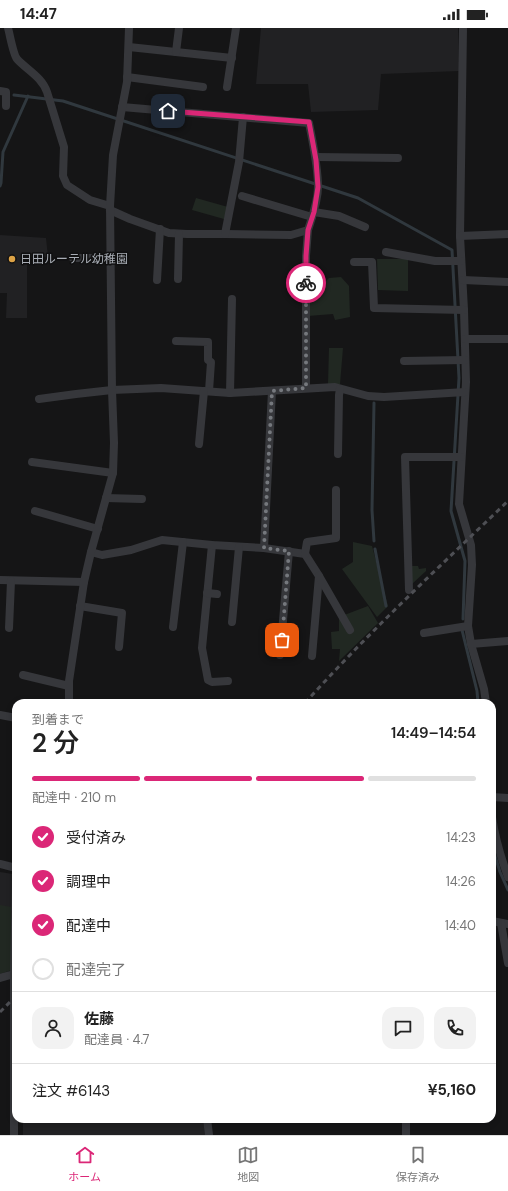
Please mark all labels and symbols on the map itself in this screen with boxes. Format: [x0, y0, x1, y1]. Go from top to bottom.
pin [151, 94, 185, 128]
place label: 日田ルーテル幼稚園 [20, 251, 128, 267]
marker: 日田ルーテル幼稚園 [7, 254, 17, 264]
courier [286, 263, 326, 303]
pin [265, 623, 299, 657]

